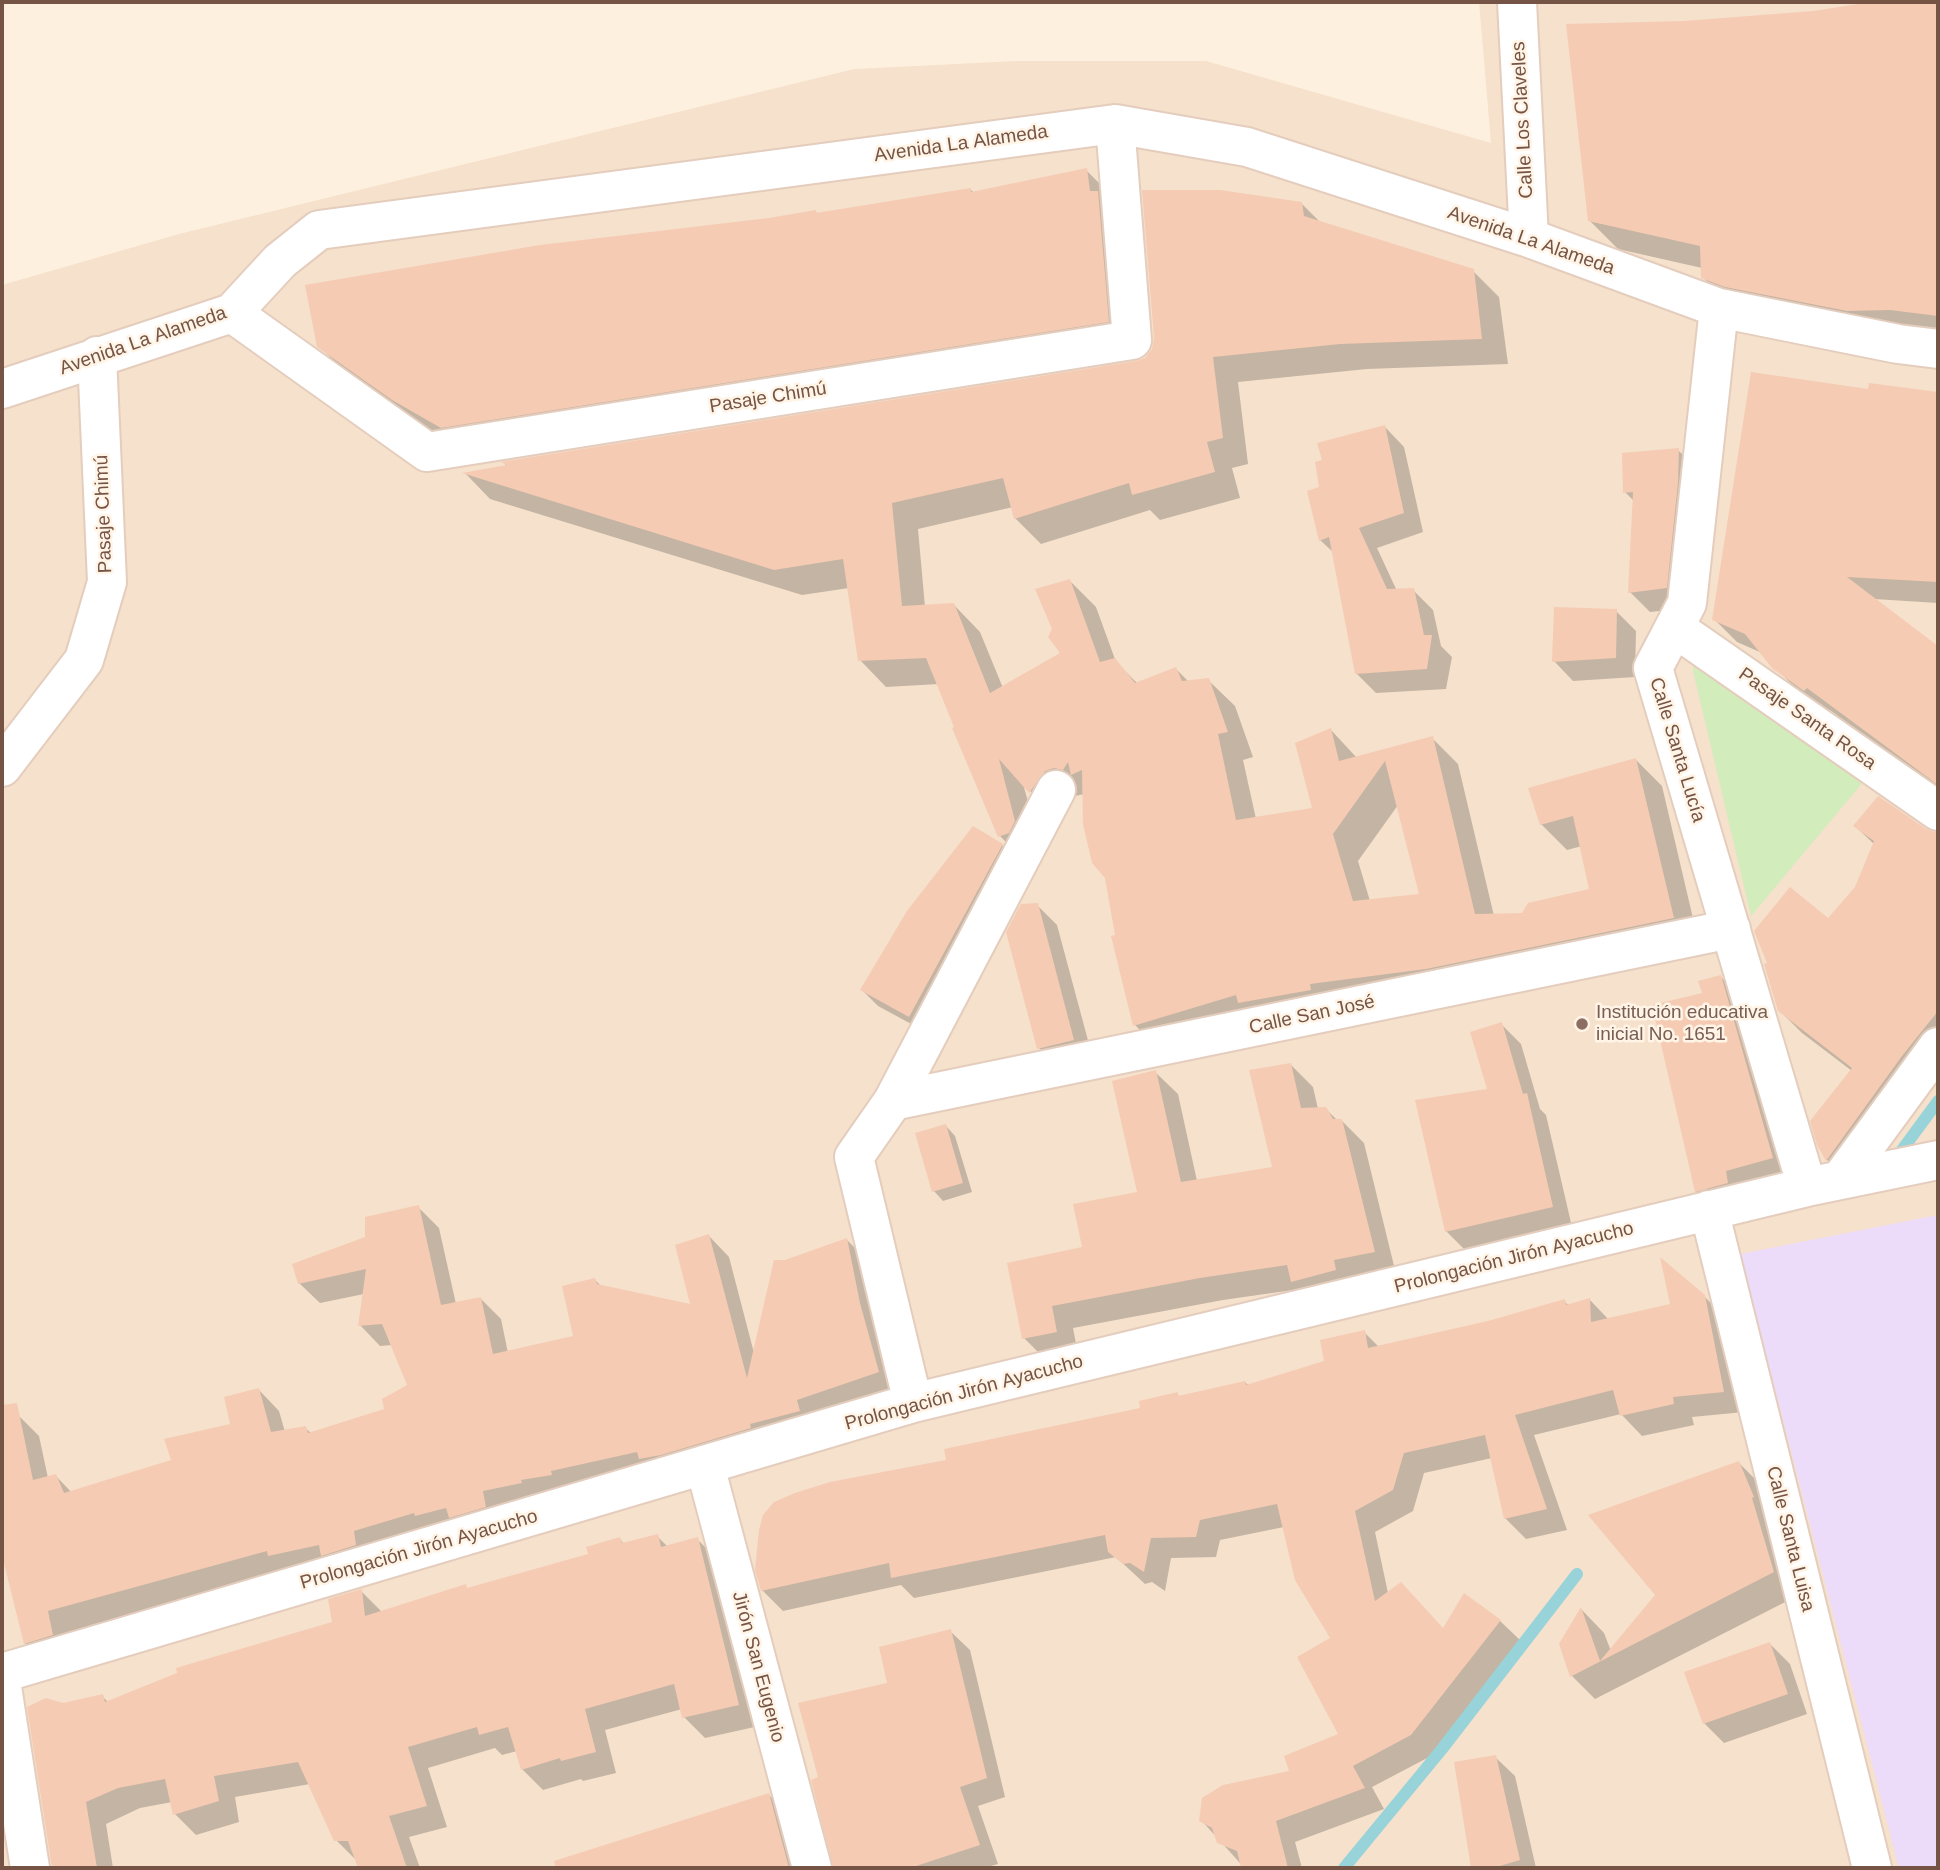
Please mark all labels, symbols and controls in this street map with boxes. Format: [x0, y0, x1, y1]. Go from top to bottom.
street label: Calle Los Claveles [1507, 41, 1539, 199]
street label: Avenida La Alameda [873, 121, 1049, 167]
street label: Avenida La Alameda [1445, 202, 1617, 280]
street label: Avenida La Alameda [57, 302, 229, 380]
street label: Pasaje Chimú [708, 377, 828, 419]
street label: Pasaje Chimú [91, 454, 117, 574]
street label: Pasaje Santa Rosa [1734, 663, 1880, 775]
street label: Calle Santa Lucía [1644, 675, 1710, 825]
street label: Calle San José [1247, 991, 1377, 1039]
place label: Institución educativa inicial No. 1651 [1596, 1002, 1768, 1046]
marker: Institución educativa inicial No. 1651 [1574, 1016, 1590, 1032]
street label: Prolongación Jirón Ayacucho [1392, 1217, 1636, 1299]
street label: Prolongación Jirón Ayacucho [842, 1350, 1086, 1436]
street label: Calle Santa Luisa [1761, 1464, 1819, 1614]
street label: Prolongación Jirón Ayacucho [298, 1505, 540, 1595]
street label: Jirón San Eugenio [727, 1589, 789, 1745]

